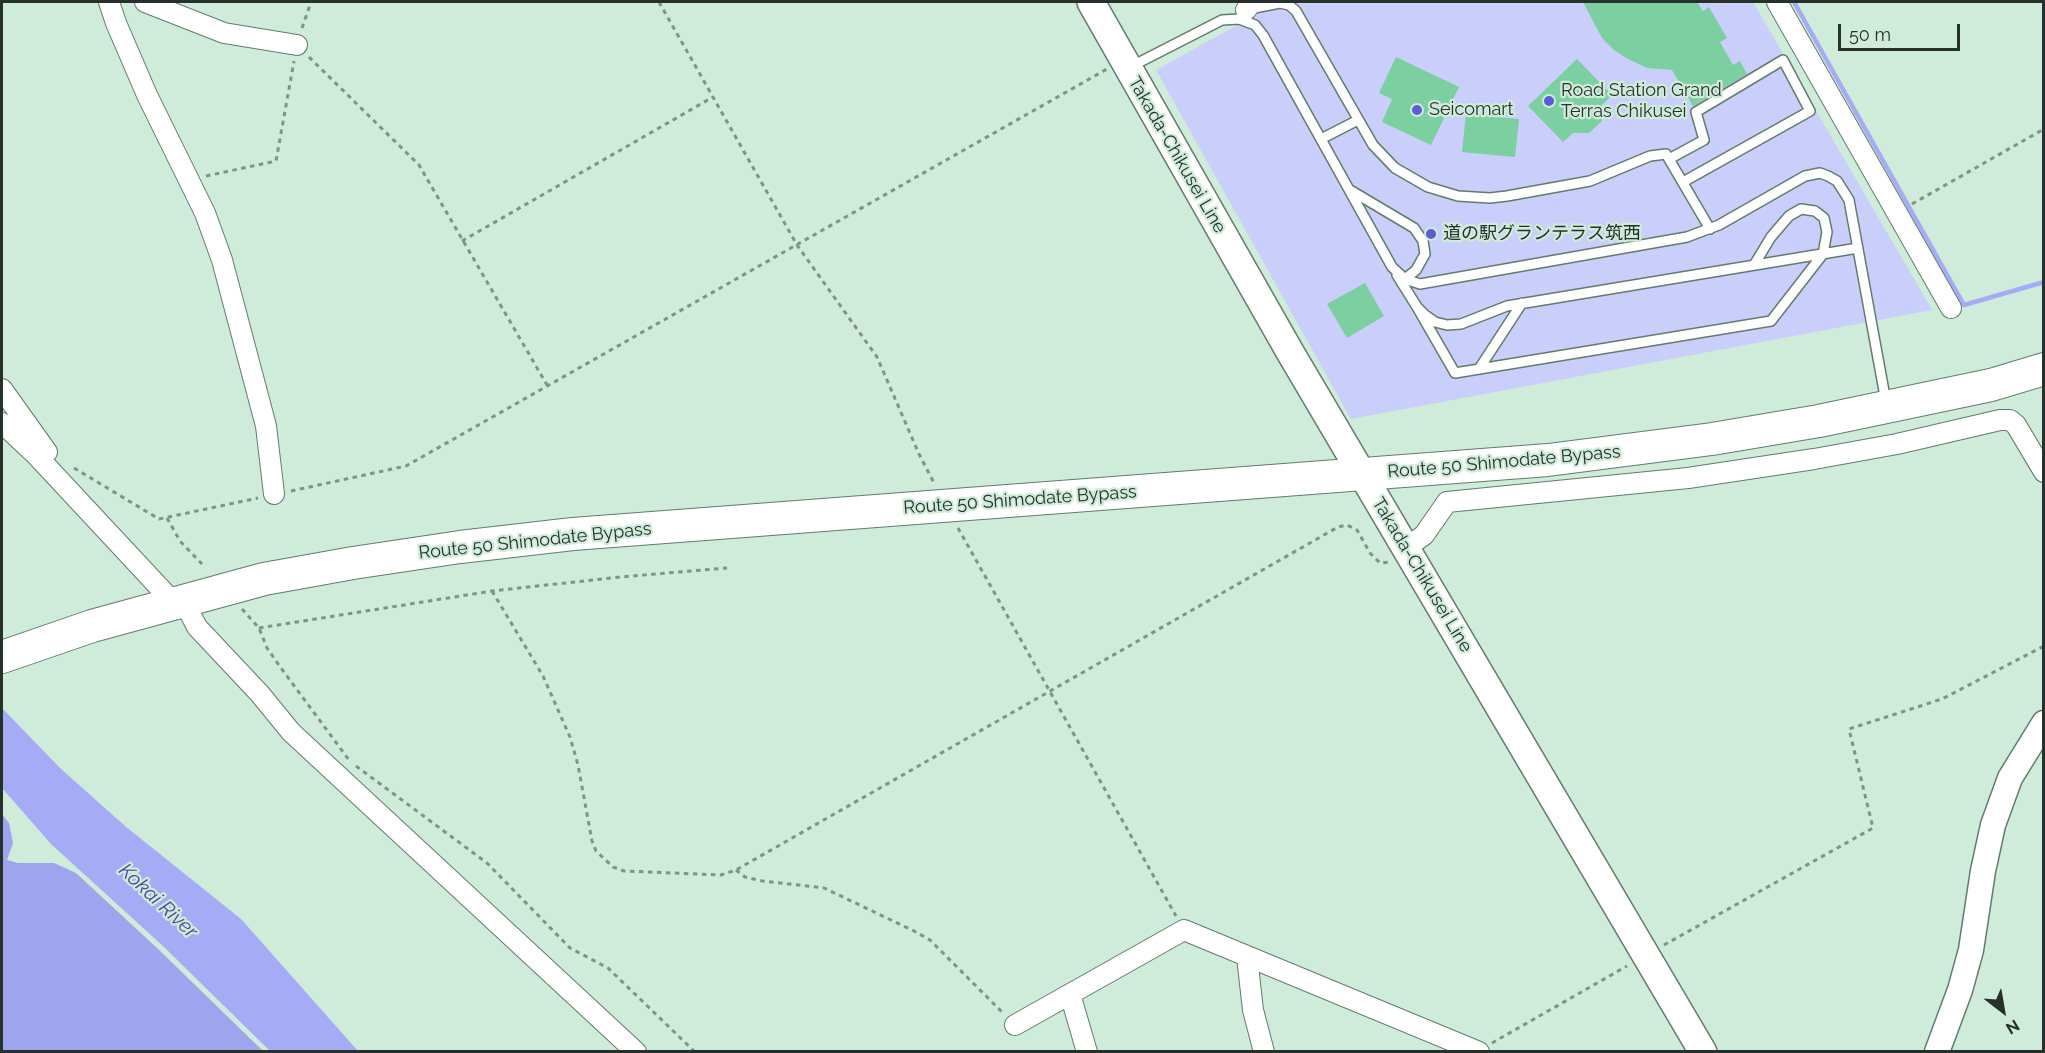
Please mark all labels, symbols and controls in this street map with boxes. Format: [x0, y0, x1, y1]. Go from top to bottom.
scale bar [1841, 12, 1962, 50]
text: 50 m [1849, 24, 1891, 45]
street label: Takada-Chikusei Line [1123, 73, 1231, 237]
place label: Road Station Grand Terras Chikusei [1561, 80, 1722, 122]
marker: Road Station Grand Terras Chikusei [1542, 94, 1556, 108]
place label: Seicomart [1429, 99, 1514, 121]
marker: Seicomart [1410, 103, 1424, 117]
place label: 道の駅グランテラス筑西 [1443, 223, 1641, 245]
marker: 道の駅グランテラス筑西 [1424, 227, 1438, 241]
street label: Route 50 Shimodate Bypass [1387, 441, 1621, 483]
street label: Route 50 Shimodate Bypass [903, 481, 1137, 519]
street label: Takada-Chikusei Line [1367, 494, 1477, 656]
street label: Route 50 Shimodate Bypass [418, 518, 652, 564]
water label: Kokai River [114, 859, 202, 943]
north arrow [1973, 981, 2033, 1041]
text: N [2002, 1016, 2023, 1038]

